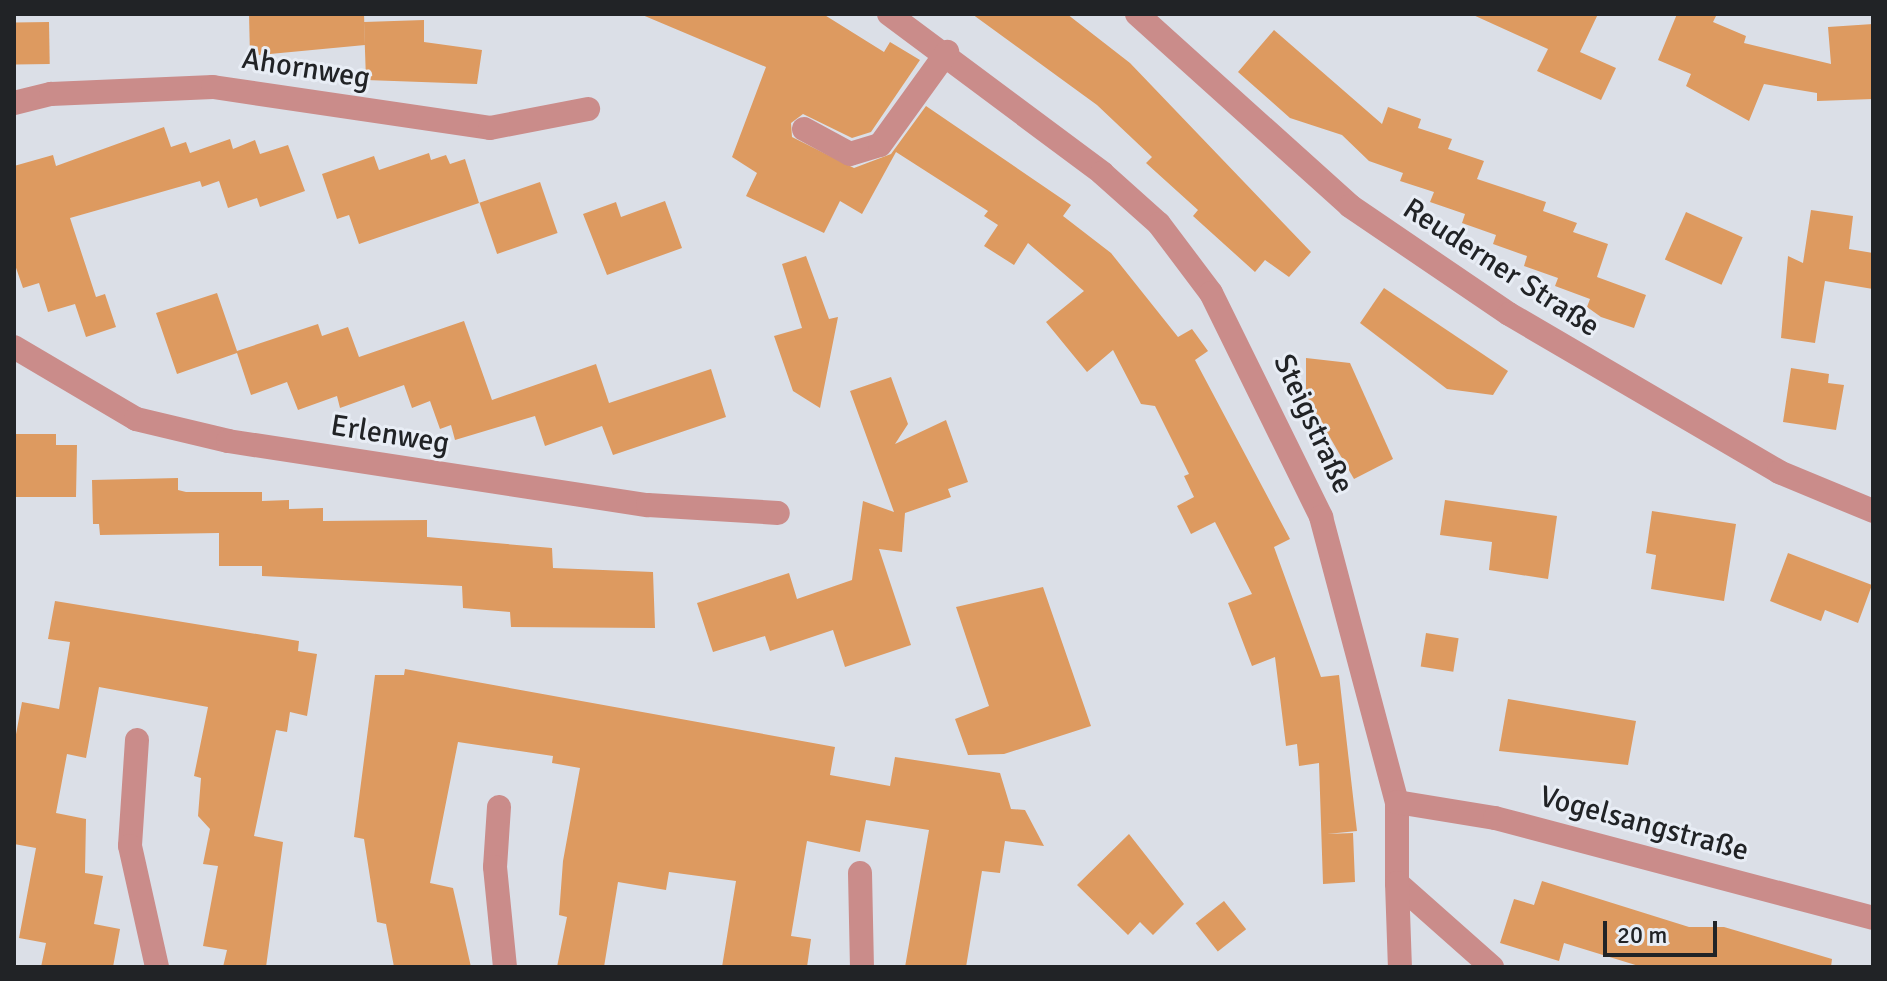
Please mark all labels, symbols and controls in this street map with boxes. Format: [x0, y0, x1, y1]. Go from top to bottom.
street label: Ahornweg [239, 41, 373, 97]
street label: Reuderner Straße [1396, 191, 1606, 345]
street label: Steigstraße [1265, 349, 1361, 499]
street label: Erlenweg [328, 408, 452, 462]
street label: Vogelsangstraße [1536, 779, 1752, 869]
scale bar [1607, 905, 1721, 955]
text: 20 m [1617, 920, 1667, 950]

